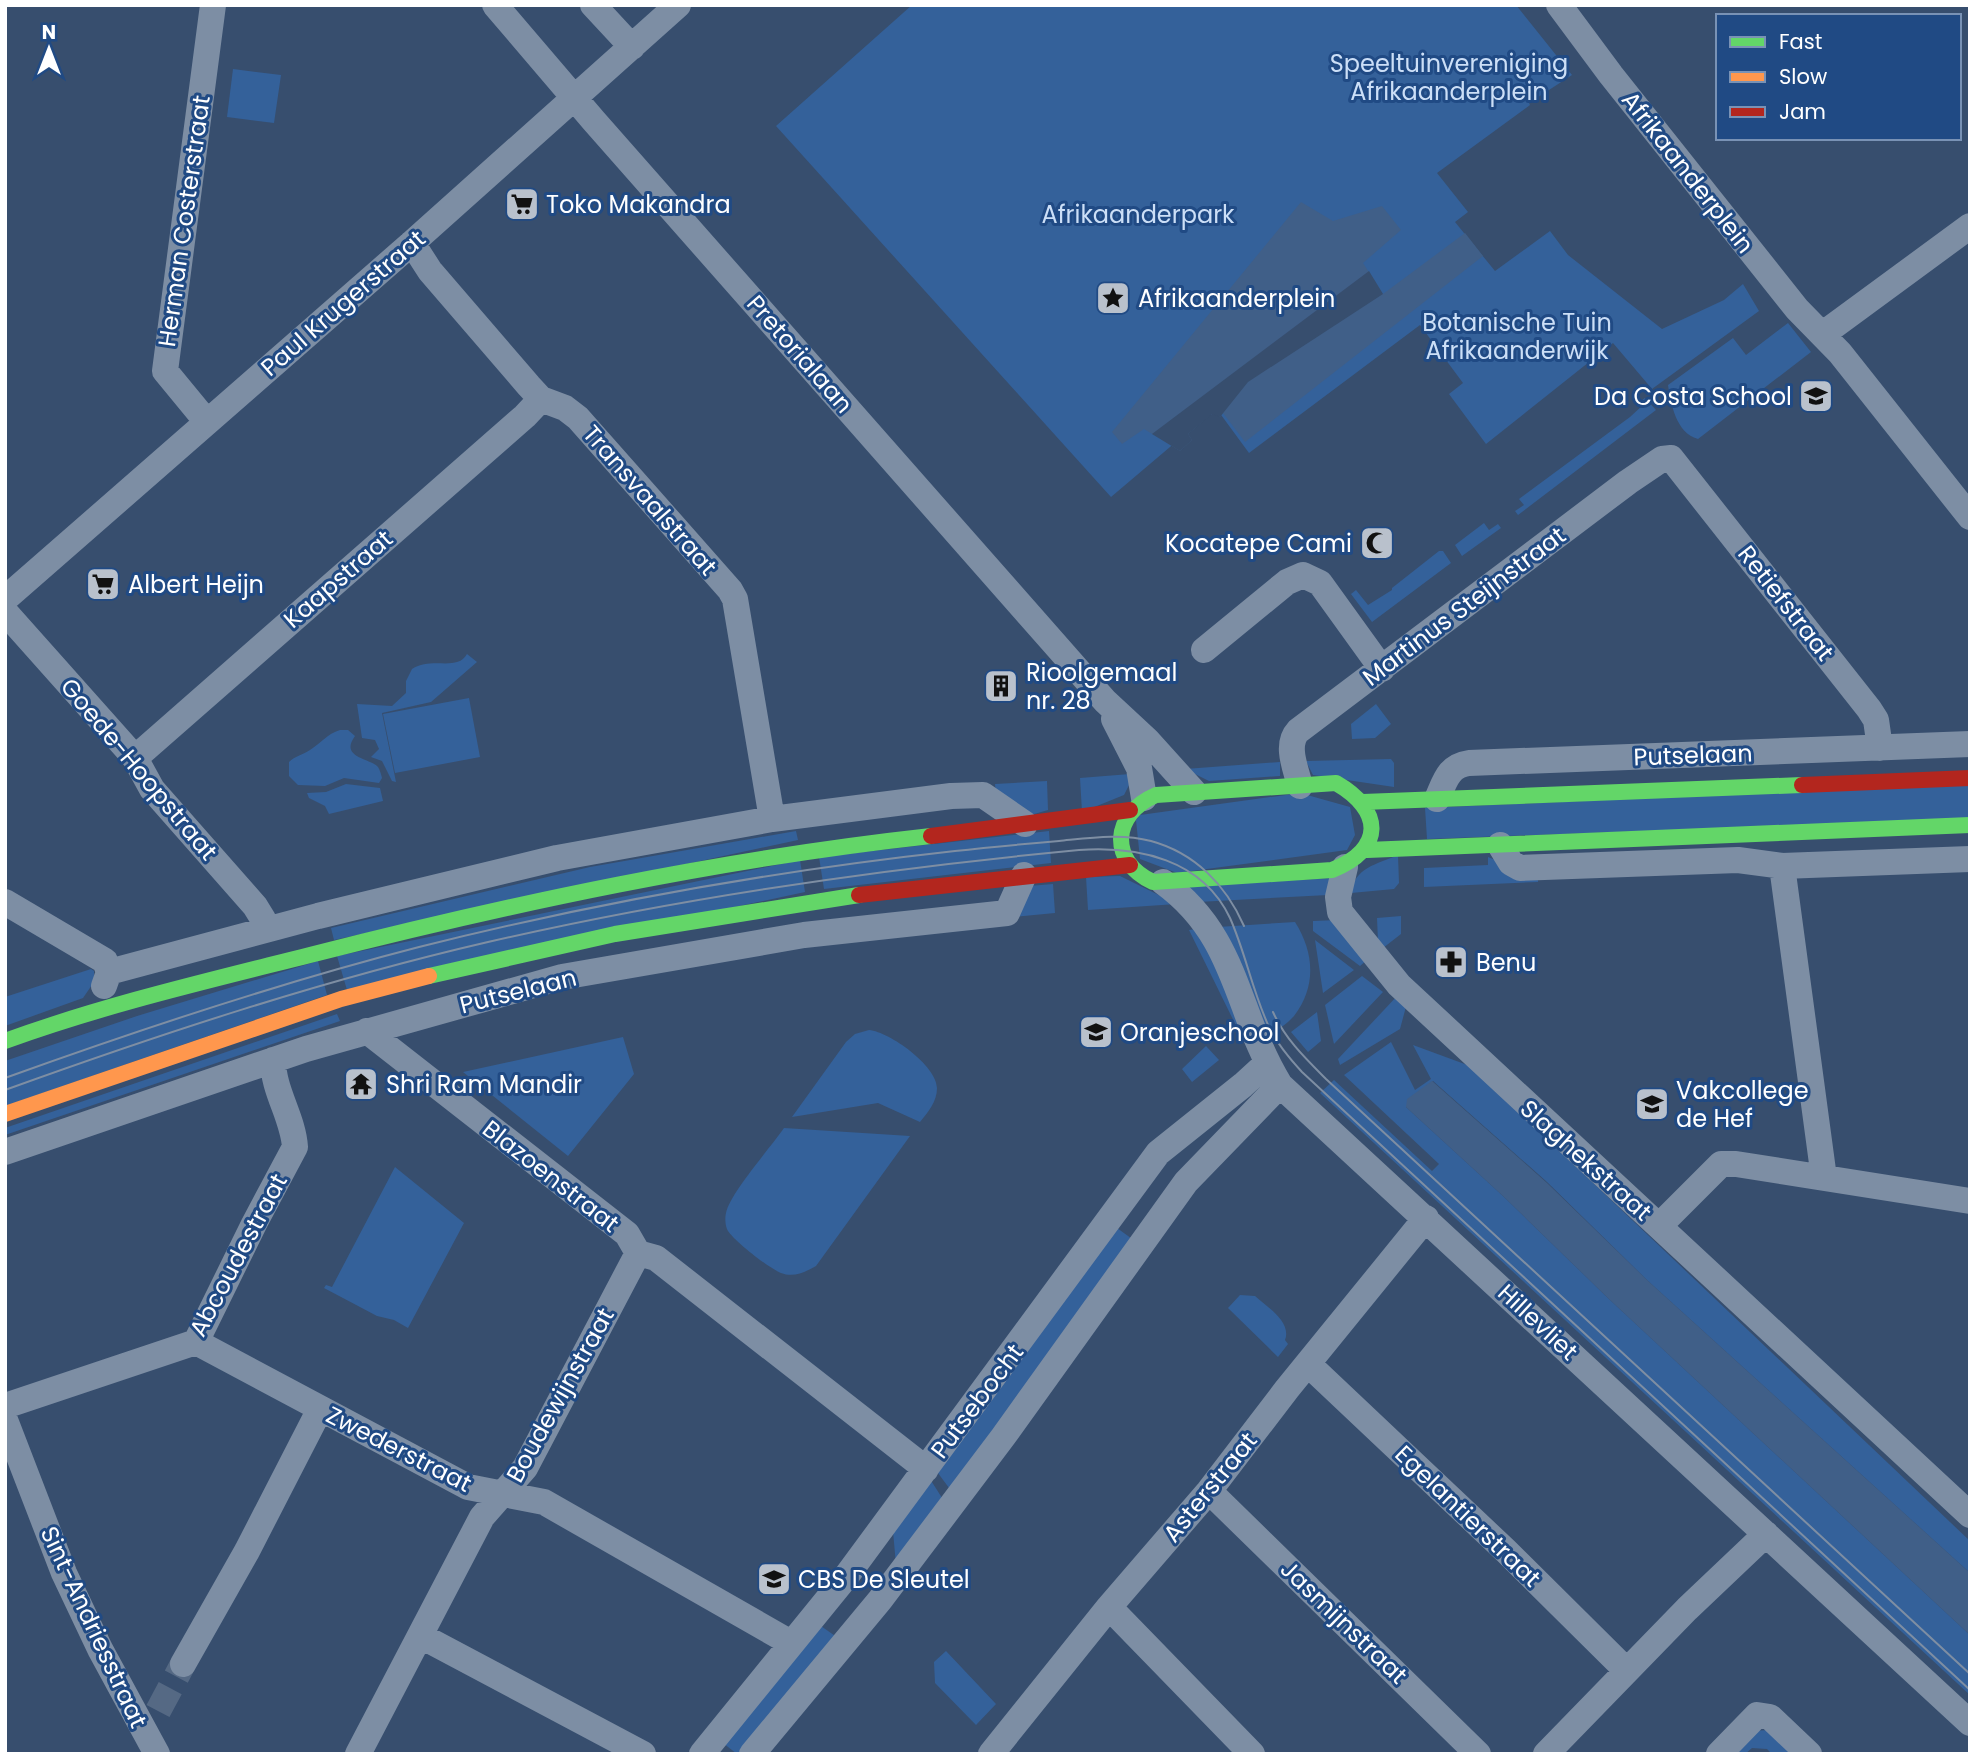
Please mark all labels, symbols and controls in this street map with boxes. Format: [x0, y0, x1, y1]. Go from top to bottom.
north arrow [14, 14, 84, 84]
legend [1716, 14, 1961, 140]
text: N [42, 19, 56, 46]
text: Fast [1779, 27, 1822, 56]
park label: Speeltuinvereniging Afrikaanderplein [1330, 47, 1568, 108]
text: Slow [1779, 62, 1827, 91]
street label: Afrikaanderplein [1614, 84, 1762, 260]
street label: Herman Costerstraat [150, 93, 218, 349]
text: Jam [1779, 97, 1826, 126]
supermarket icon: Toko Makandra [503, 185, 541, 223]
place label: Toko Makandra [546, 188, 731, 221]
park label: Afrikaanderpark [1042, 198, 1235, 231]
street label: Paul Krugerstraat [254, 222, 432, 384]
place icon: Afrikaanderplein [1094, 279, 1132, 317]
place label: Afrikaanderplein [1138, 282, 1335, 315]
street label: Pretorialaan [739, 288, 861, 420]
park label: Botanische Tuin Afrikaanderwijk [1422, 306, 1612, 367]
school or university icon: Da Costa School [1797, 377, 1835, 415]
place label: Da Costa School [1594, 380, 1792, 413]
street label: Transvaalstraat [575, 418, 725, 582]
street label: Martinus Steijnstraat [1356, 519, 1572, 693]
street label: Kaapstraat [276, 522, 400, 636]
mosque icon: Kocatepe Cami [1358, 524, 1396, 562]
place label: Kocatepe Cami [1165, 527, 1352, 560]
street label: Retiefstraat [1730, 538, 1842, 668]
supermarket icon: Albert Heijn [84, 565, 122, 603]
place label: Albert Heijn [128, 568, 264, 601]
place label: Rioolgemaal nr. 28 [1026, 656, 1177, 717]
building icon: Rioolgemaal nr. 28 [982, 667, 1020, 705]
street label: Goede-Hoopstraat [53, 671, 225, 867]
street label: Putselaan [1633, 736, 1753, 774]
pharmacy icon: Benu [1432, 943, 1470, 981]
place label: Benu [1476, 946, 1536, 979]
street label: Putselaan [456, 961, 580, 1021]
school or university icon: Oranjeschool [1077, 1013, 1115, 1051]
place label: Oranjeschool [1120, 1016, 1279, 1049]
temple icon: Shri Ram Mandir [342, 1065, 380, 1103]
place label: Shri Ram Mandir [386, 1068, 582, 1101]
place label: Vakcollege de Hef [1676, 1074, 1809, 1135]
school or university icon: Vakcollege de Hef [1633, 1085, 1671, 1123]
street label: Slaghekstraat [1513, 1092, 1659, 1228]
street label: Blazoenstraat [476, 1112, 626, 1240]
street label: Abcoudestraat [181, 1168, 295, 1342]
street label: Hillevliet [1491, 1276, 1585, 1368]
street label: Boudewijnstraat [498, 1302, 622, 1488]
street label: Putsebocht [923, 1337, 1031, 1465]
street label: Zwederstraat [321, 1398, 477, 1500]
street label: Asterstraat [1155, 1425, 1265, 1549]
street label: Egelantierstraat [1388, 1438, 1548, 1594]
street label: Sint-Andriesstraat [33, 1521, 155, 1733]
street label: Jasmijnstraat [1273, 1553, 1415, 1691]
school or university icon: CBS De Sleutel [755, 1560, 793, 1598]
place label: CBS De Sleutel [798, 1563, 970, 1596]

